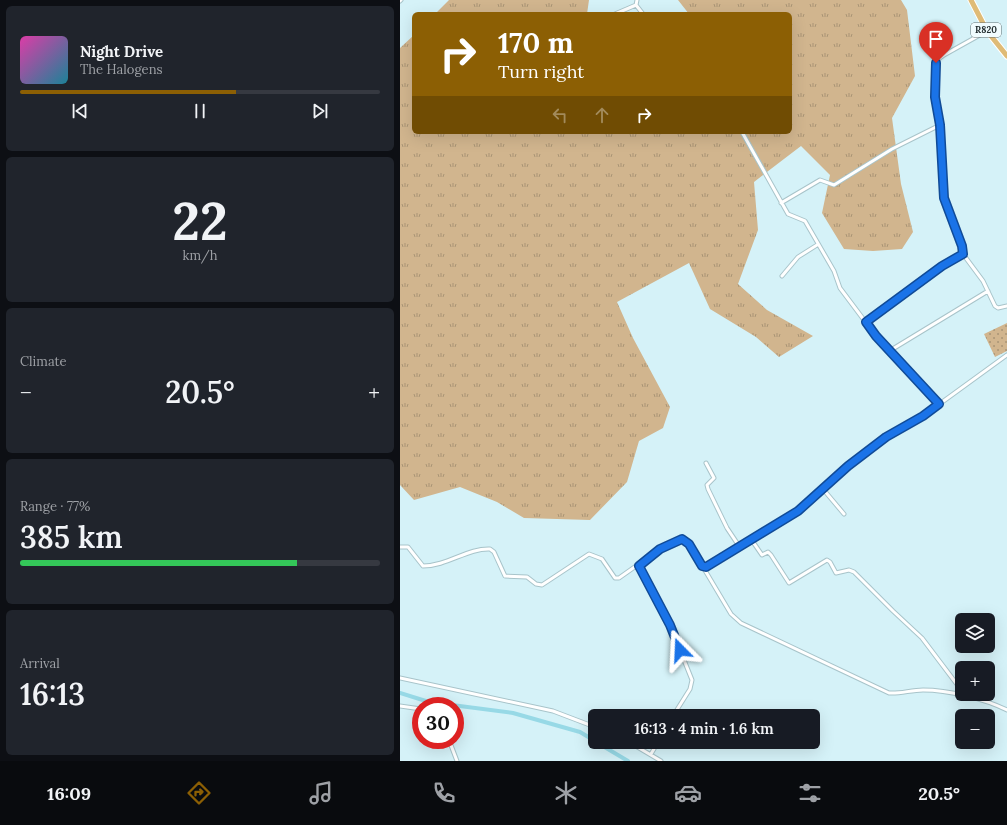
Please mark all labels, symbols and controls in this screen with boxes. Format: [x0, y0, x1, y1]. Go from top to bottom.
pin [919, 22, 953, 63]
road number: R820 [971, 23, 1001, 37]
text: 170 m [498, 25, 573, 61]
icon: right [432, 28, 484, 80]
icon: arrive [925, 28, 947, 50]
text: Night Drive [80, 42, 163, 61]
text: Turn right [498, 60, 584, 83]
text: The Halogens [80, 61, 163, 78]
icon: previous [69, 100, 91, 122]
icon: pause [189, 100, 211, 122]
icon: next [309, 100, 331, 122]
icon: left [549, 104, 571, 126]
icon: ahead [591, 104, 613, 126]
icon: right [633, 104, 655, 126]
text: 22 [172, 188, 228, 254]
text: km/h [182, 247, 218, 264]
text: Climate [20, 353, 67, 370]
text: 20.5° [165, 373, 235, 411]
text: − [20, 378, 32, 406]
text: + [368, 378, 380, 406]
text: Range · 77% [20, 498, 90, 515]
text: 385 km [20, 518, 123, 556]
map controls [955, 613, 995, 749]
button: layers [955, 613, 995, 653]
position arrow [659, 629, 701, 671]
text: Arrival [20, 655, 60, 672]
button: + [955, 661, 995, 701]
text: 16:13 [20, 675, 85, 713]
speed limit sign: 30 [412, 697, 464, 749]
button: − [955, 709, 995, 749]
text: 16:13 · 4 min · 1.6 km [634, 719, 774, 738]
icon: directions [185, 779, 213, 807]
icon: music [307, 779, 335, 807]
icon: phone [430, 779, 458, 807]
icon: climate [552, 779, 580, 807]
icon: car [674, 779, 702, 807]
icon: filters [796, 779, 824, 807]
text: 16:09 [47, 782, 91, 805]
text: 20.5° [918, 782, 960, 805]

